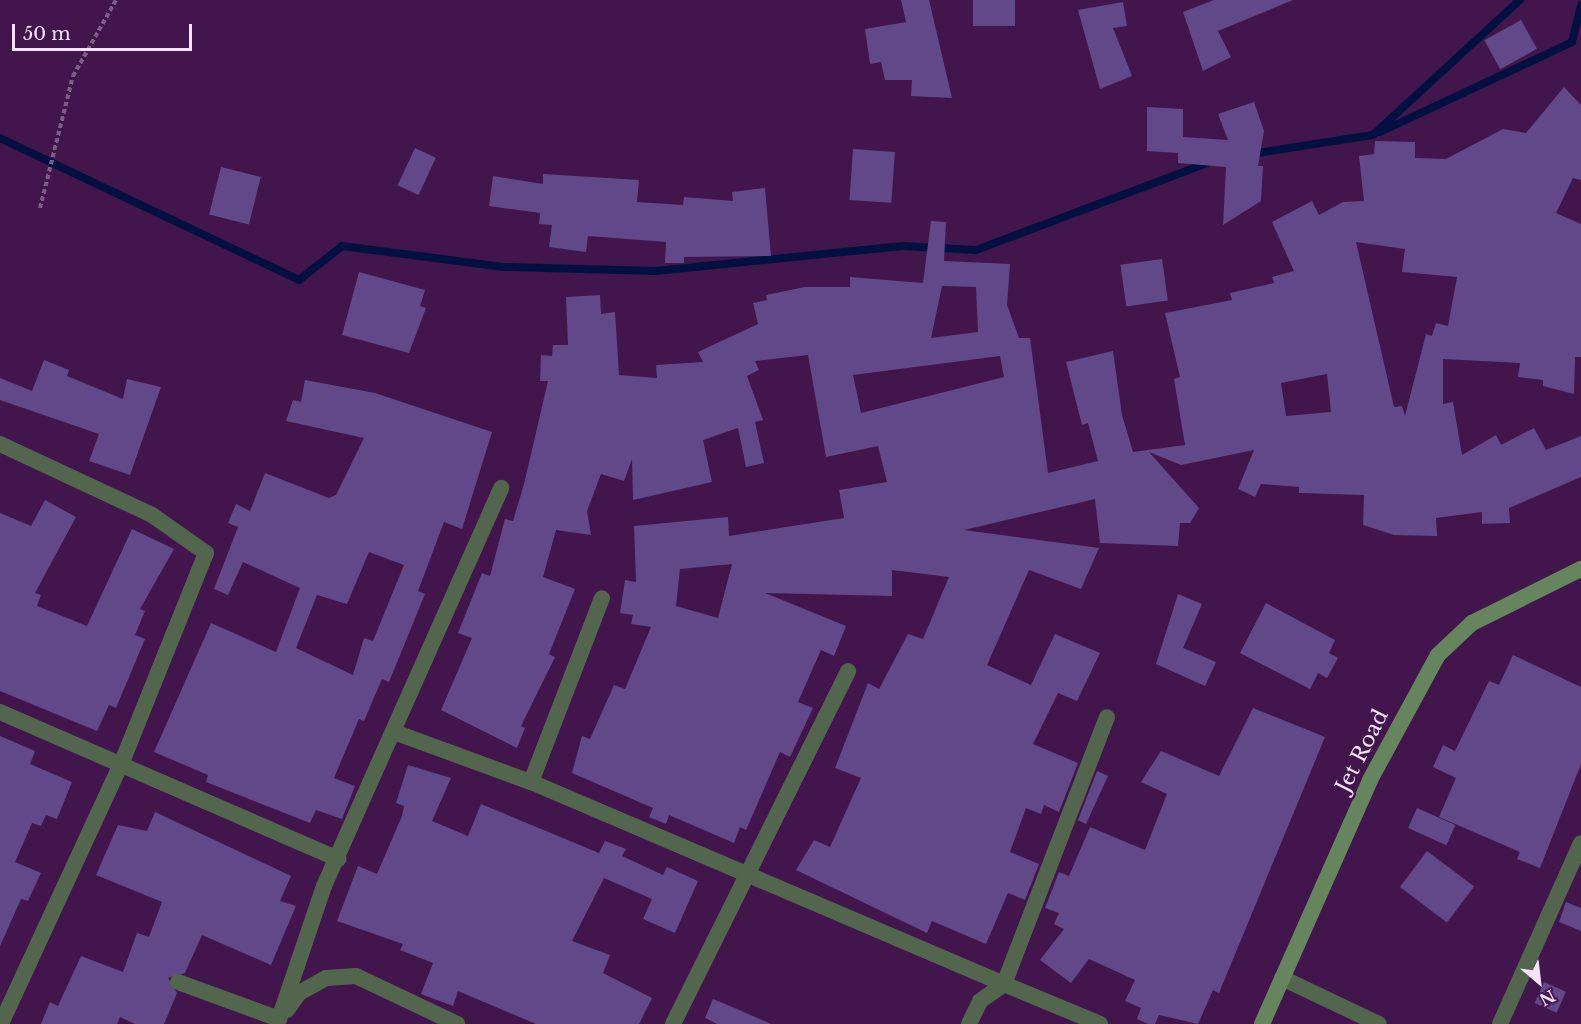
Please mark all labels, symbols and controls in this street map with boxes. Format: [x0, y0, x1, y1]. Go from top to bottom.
scale bar [15, 12, 195, 50]
text: 50 m [23, 23, 71, 45]
street label: Jet Road [1330, 705, 1394, 797]
north arrow [1509, 952, 1569, 1012]
text: N [1536, 986, 1559, 1010]

